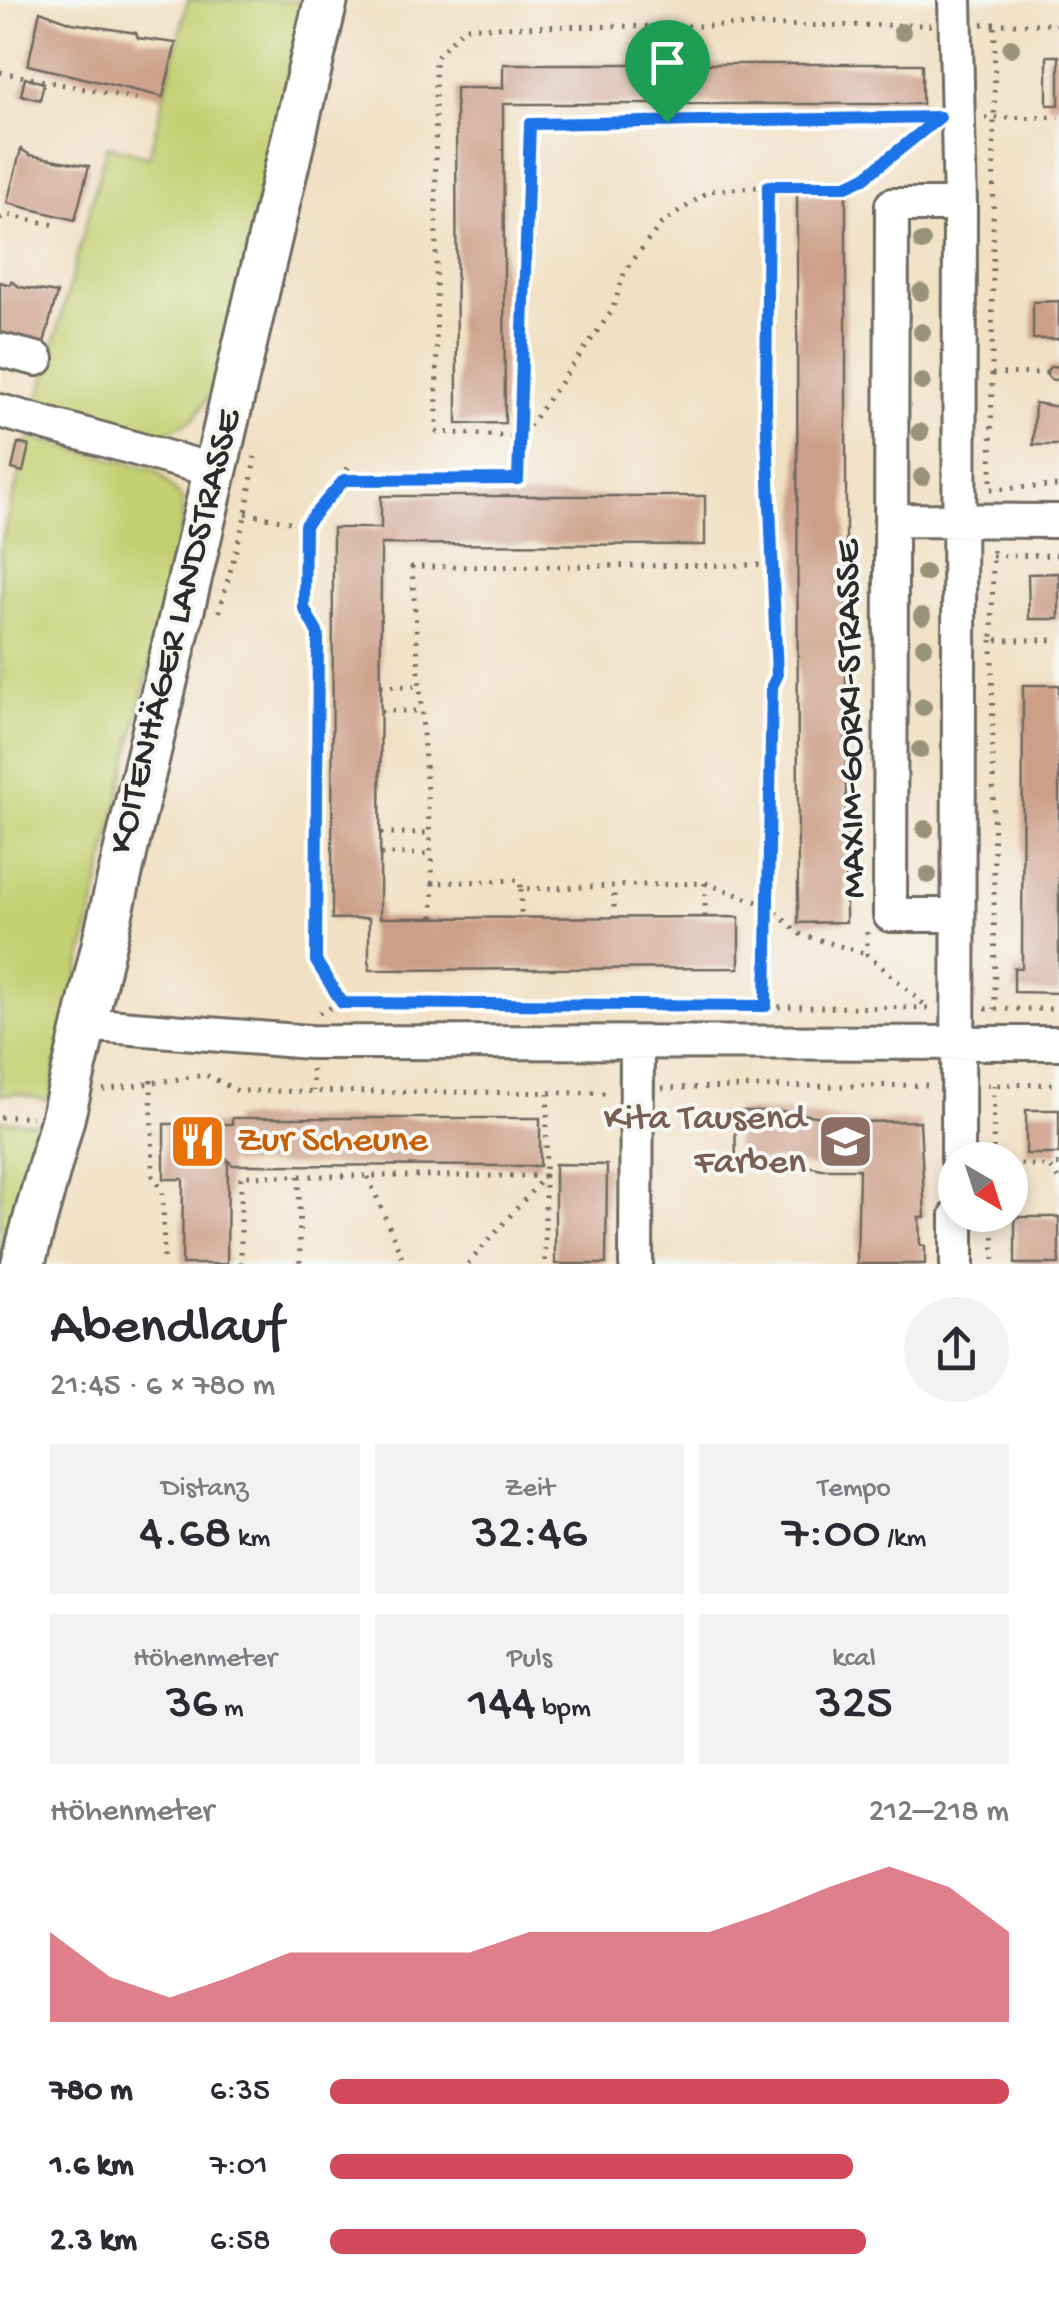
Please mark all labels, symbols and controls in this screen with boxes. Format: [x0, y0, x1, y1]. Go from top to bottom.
pin [625, 20, 710, 123]
icon: arrive [640, 35, 695, 90]
street label: KOITENHÄGER LANDSTRASSE [100, 404, 254, 859]
street label: MAXIM-GORKI-STRASSE [828, 538, 878, 899]
place label: Kita Tausend Farben [604, 1098, 809, 1186]
restaurant icon: Zur Scheune [168, 1112, 228, 1172]
school or university icon: Kita Tausend Farben [815, 1112, 875, 1172]
place label: Zur Scheune [237, 1120, 428, 1164]
north arrow [938, 1142, 1028, 1232]
map controls [938, 1142, 1028, 1232]
button: share [904, 1297, 1009, 1402]
text: Abendlauf [50, 1298, 284, 1362]
text: 21:45 · 6 × 780 m [50, 1368, 275, 1406]
text: Distanz [161, 1473, 248, 1506]
text: Zeit [504, 1473, 555, 1506]
text: Tempo [817, 1473, 891, 1506]
text: 4.68 [139, 1506, 231, 1565]
text: 32:46 [472, 1506, 587, 1565]
text: 7:00 [782, 1506, 881, 1565]
text: km [231, 1523, 270, 1556]
text: /km [881, 1523, 926, 1556]
text: Höhenmeter [133, 1643, 277, 1676]
text: Puls [507, 1643, 552, 1676]
text: kcal [832, 1643, 876, 1676]
text: 36 [166, 1676, 217, 1735]
text: 144 [468, 1676, 536, 1735]
text: 325 [816, 1676, 893, 1735]
text: m [217, 1693, 244, 1726]
text: bpm [536, 1693, 591, 1726]
text: Höhenmeter [50, 1794, 214, 1832]
text: 212–218 m [869, 1794, 1009, 1832]
text: 780 m [50, 2073, 133, 2111]
text: 6:35 [210, 2073, 270, 2111]
text: 1.6 km [50, 2148, 134, 2186]
text: 7:01 [210, 2148, 268, 2186]
text: 2.3 km [50, 2223, 137, 2261]
text: 6:58 [210, 2223, 271, 2261]

